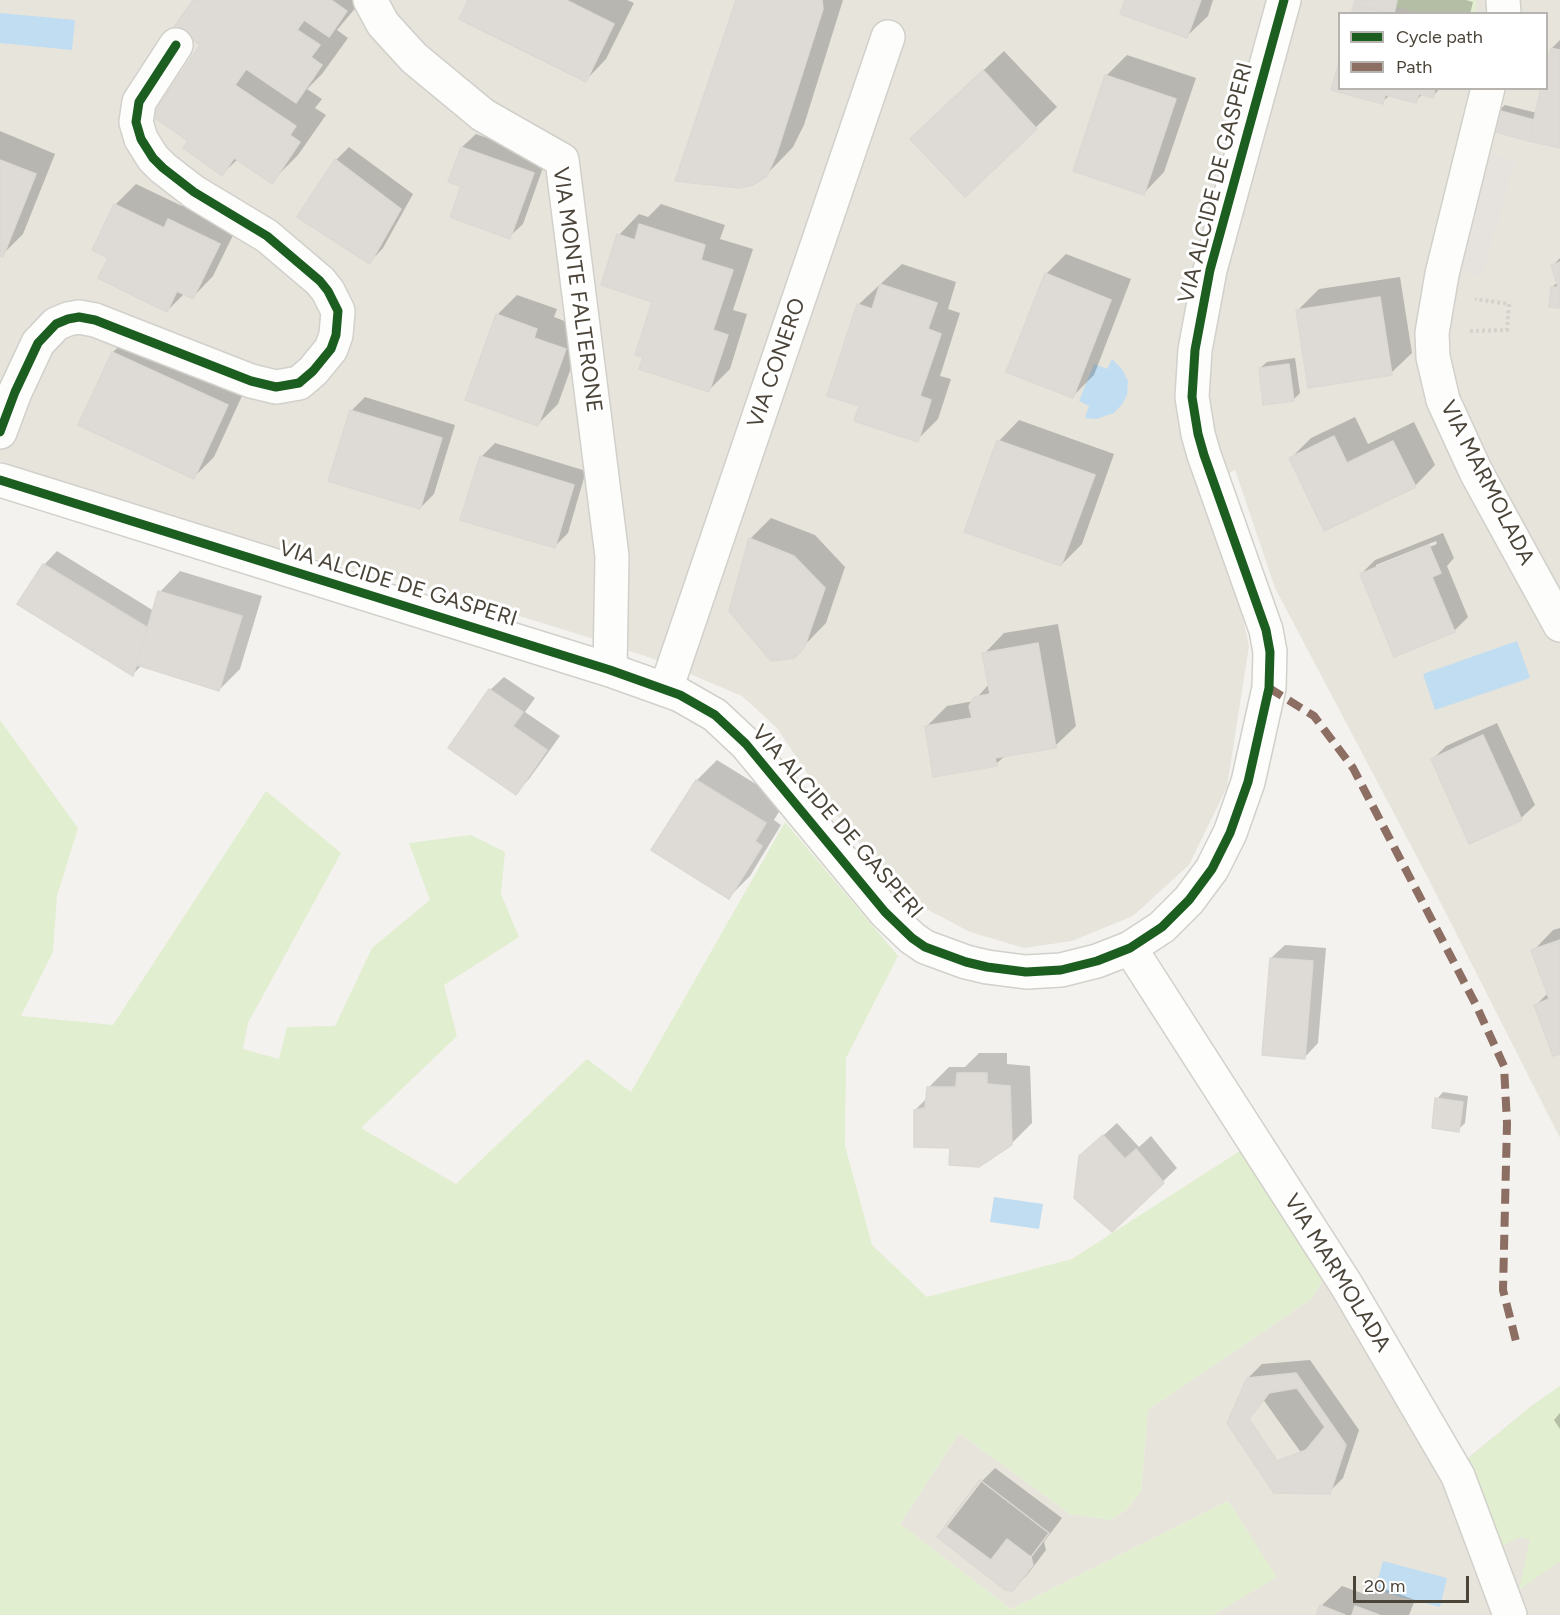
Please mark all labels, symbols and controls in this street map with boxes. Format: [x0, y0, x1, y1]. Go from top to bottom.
legend [1338, 12, 1548, 90]
text: Cycle path [1396, 26, 1483, 48]
text: Path [1396, 56, 1432, 78]
street label: VIA ALCIDE DE GASPERI [1173, 60, 1259, 306]
street label: VIA MONTE FALTERONE [547, 166, 607, 414]
street label: VIA CONERO [742, 295, 812, 431]
street label: VIA MARMOLADA [1434, 396, 1540, 570]
street label: VIA ALCIDE DE GASPERI [276, 535, 520, 633]
street label: VIA ALCIDE DE GASPERI [746, 720, 928, 924]
street label: VIA MARMOLADA [1278, 1189, 1396, 1357]
scale bar [1356, 1564, 1472, 1602]
text: 20 m [1364, 1575, 1405, 1597]

